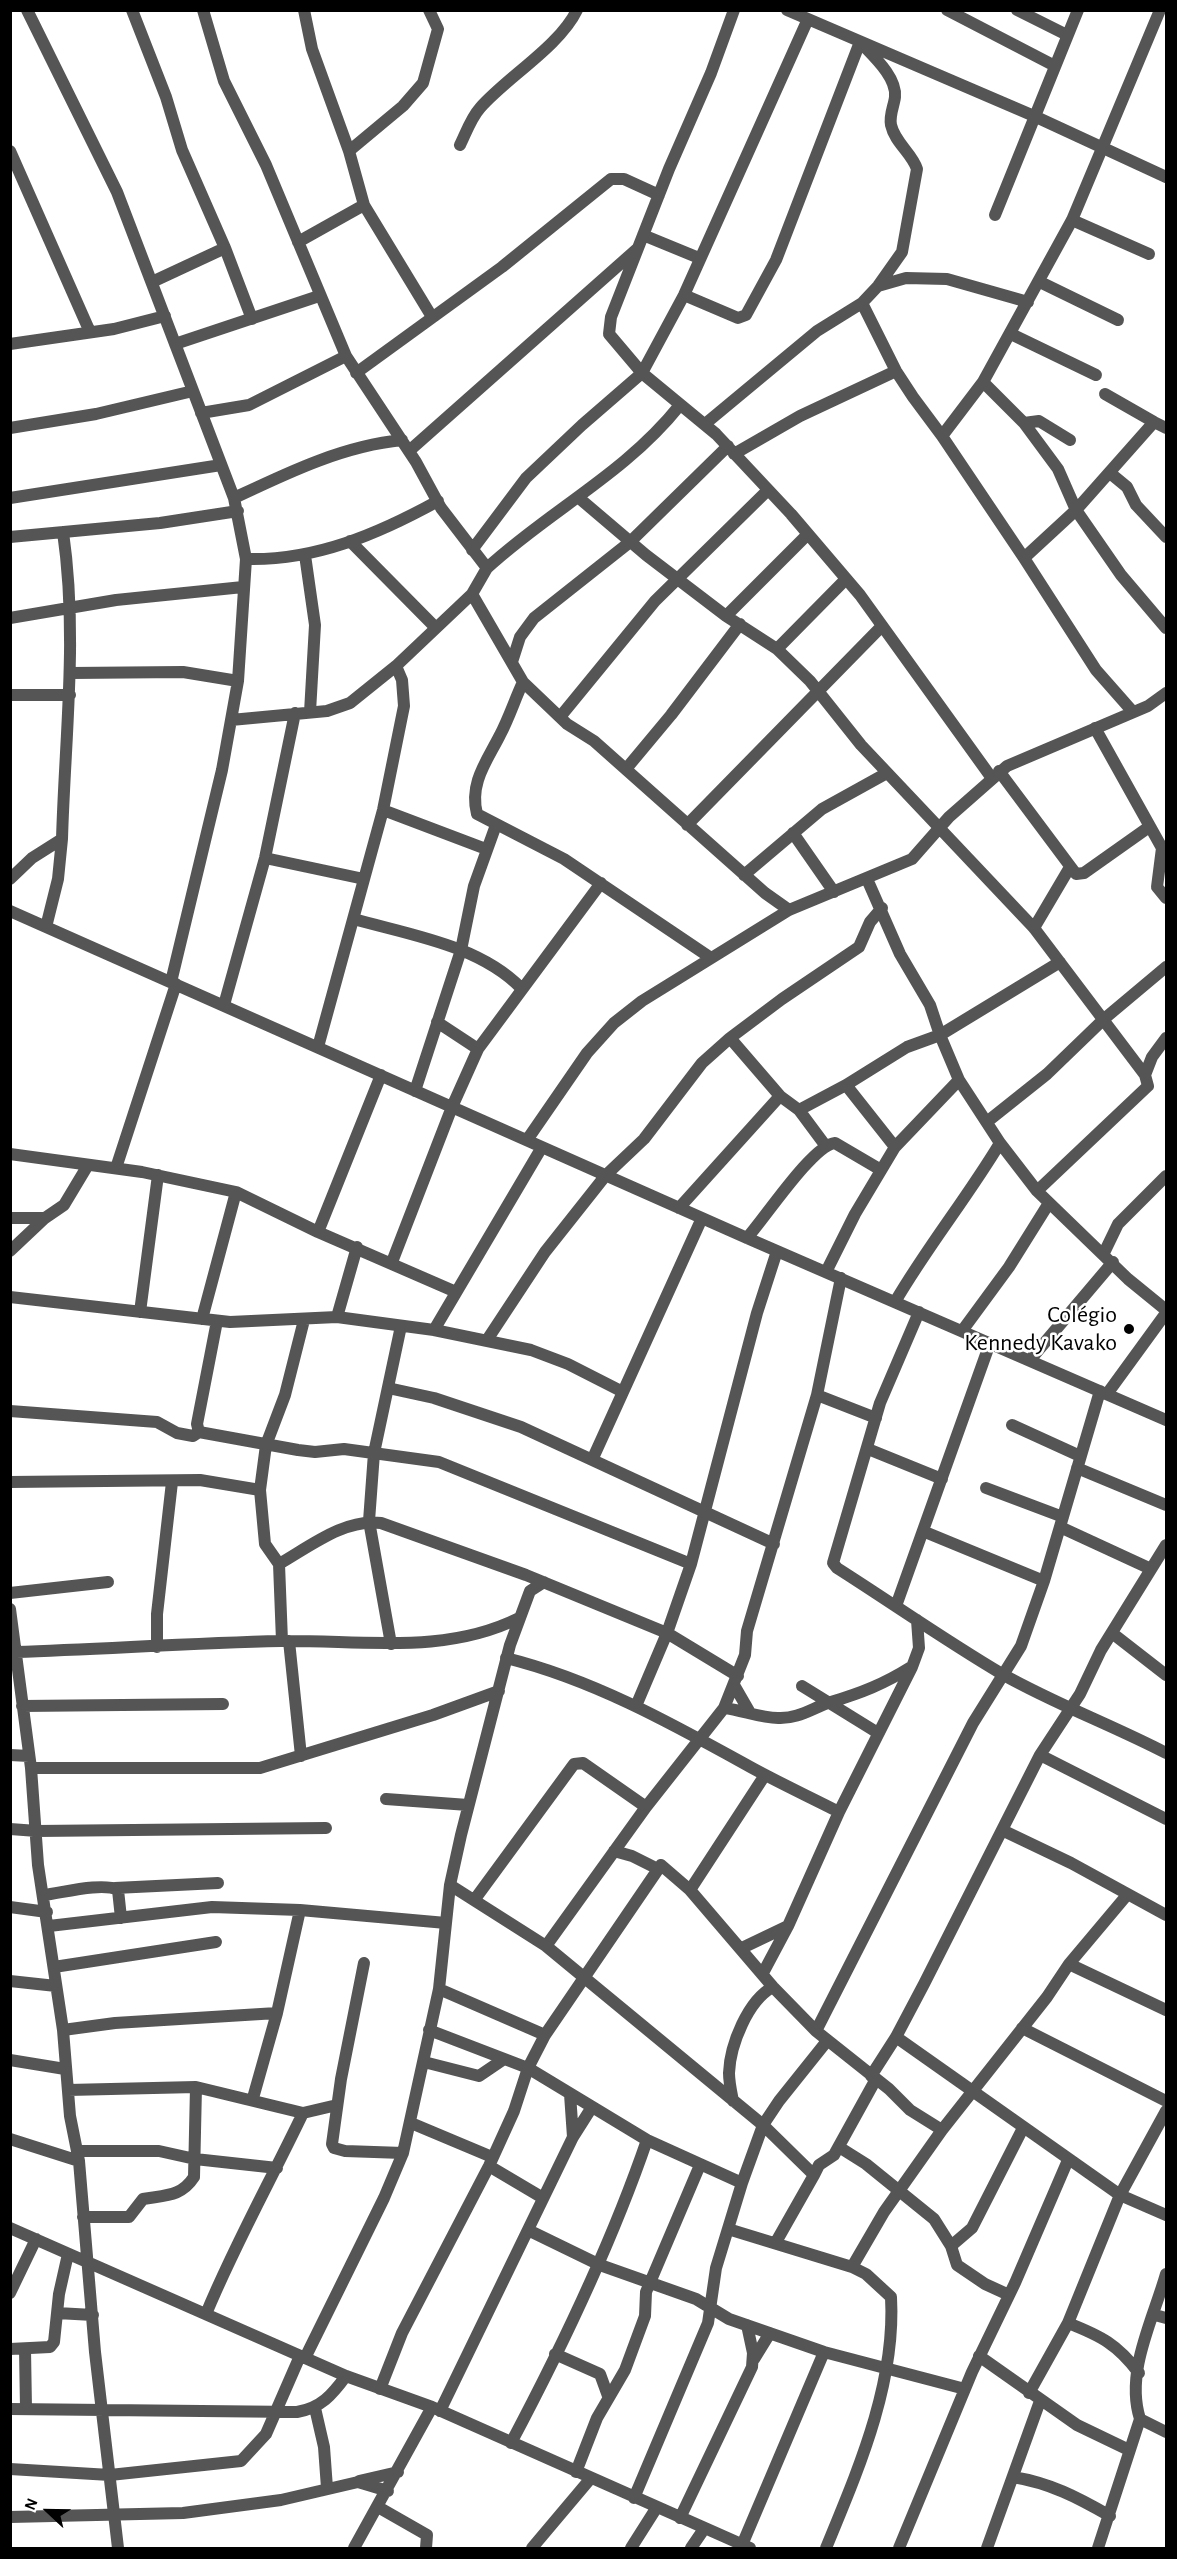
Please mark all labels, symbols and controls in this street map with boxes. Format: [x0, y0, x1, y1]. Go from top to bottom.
place label: Colégio Kennedy Kavako [964, 1301, 1117, 1357]
marker: Colégio Kennedy Kavako [1122, 1322, 1136, 1336]
north arrow [18, 2481, 78, 2541]
text: N [22, 2496, 41, 2512]

